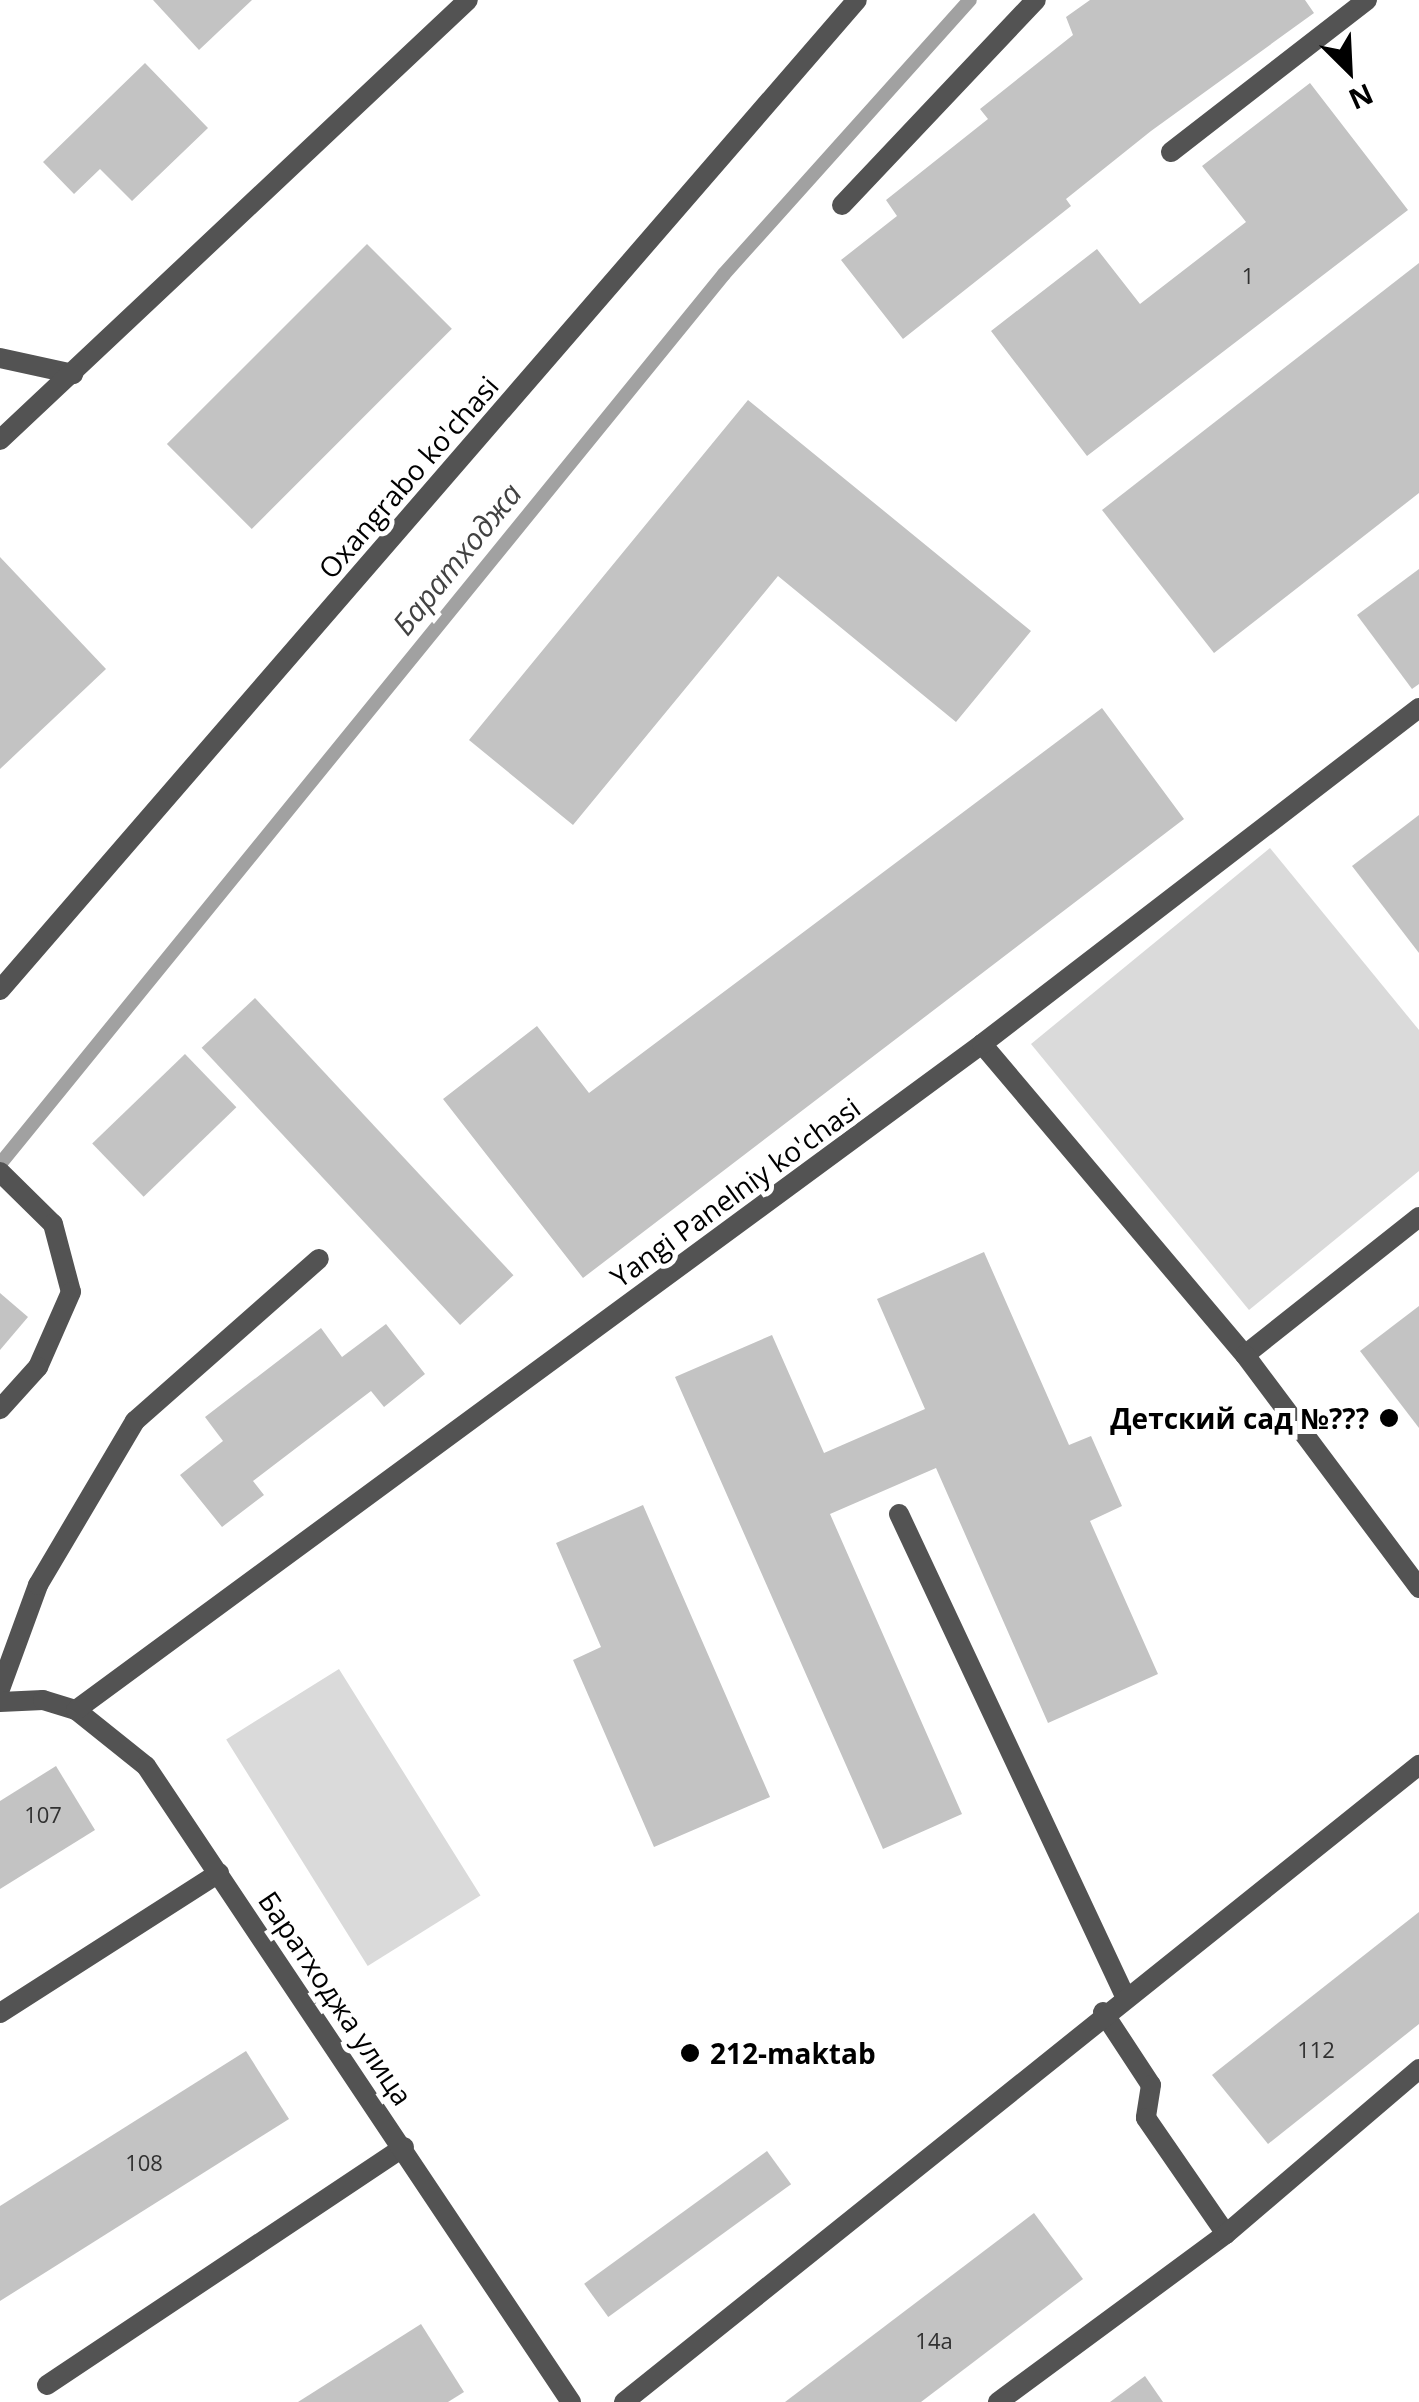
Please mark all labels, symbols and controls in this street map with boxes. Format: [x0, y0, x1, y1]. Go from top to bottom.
north arrow [1299, 20, 1399, 120]
text: N [1343, 75, 1379, 119]
house number: 1 [1242, 263, 1254, 289]
street label: Oxangrabo ko'chasi [311, 369, 505, 585]
water label: Баратходжа [385, 476, 529, 642]
street label: Yangi Panelniy ko'chasi [604, 1090, 866, 1294]
place label: Детский сад №??? [1110, 1401, 1369, 1435]
marker: Детский сад №??? [1378, 1407, 1400, 1429]
house number: 107 [24, 1802, 62, 1828]
street label: Баратходжа улица [252, 1885, 420, 2111]
place label: 212-maktab [710, 2036, 876, 2070]
house number: 112 [1297, 2037, 1335, 2063]
marker: 212-maktab [679, 2042, 701, 2064]
house number: 108 [125, 2150, 163, 2176]
house number: 14а [915, 2328, 953, 2354]

